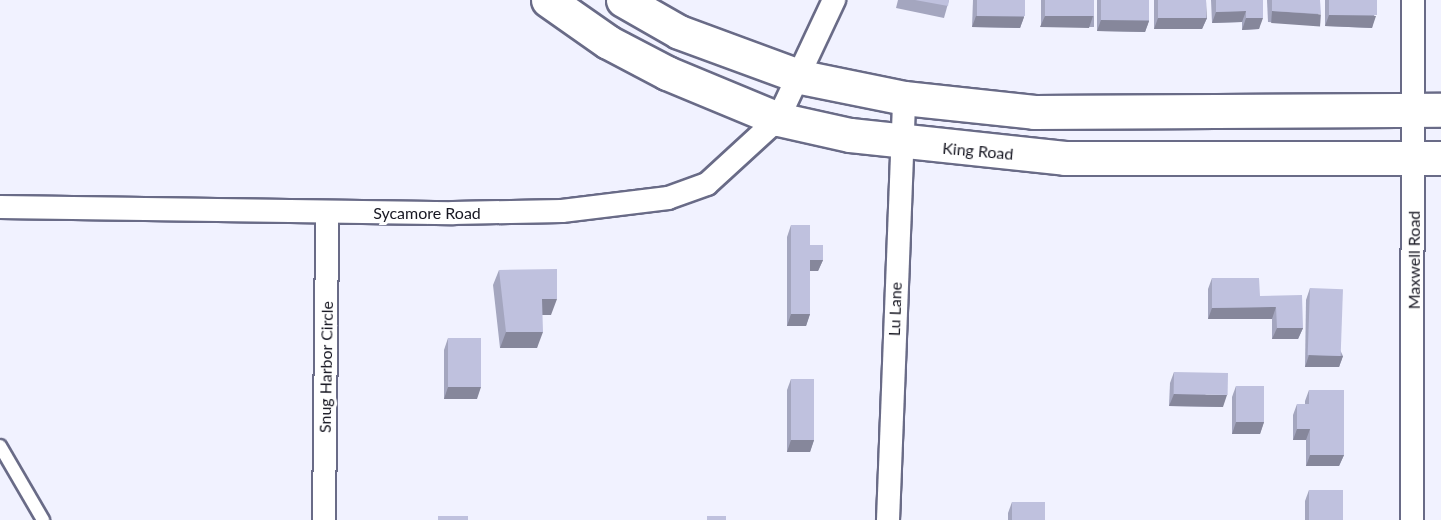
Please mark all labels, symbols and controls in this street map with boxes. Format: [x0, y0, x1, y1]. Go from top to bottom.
street label: King Road [942, 138, 1014, 164]
street label: Sycamore Road [373, 203, 481, 223]
street label: Maxwell Road [1404, 211, 1424, 309]
street label: Lu Lane [884, 282, 906, 336]
street label: Snug Harbor Circle [315, 301, 337, 433]

